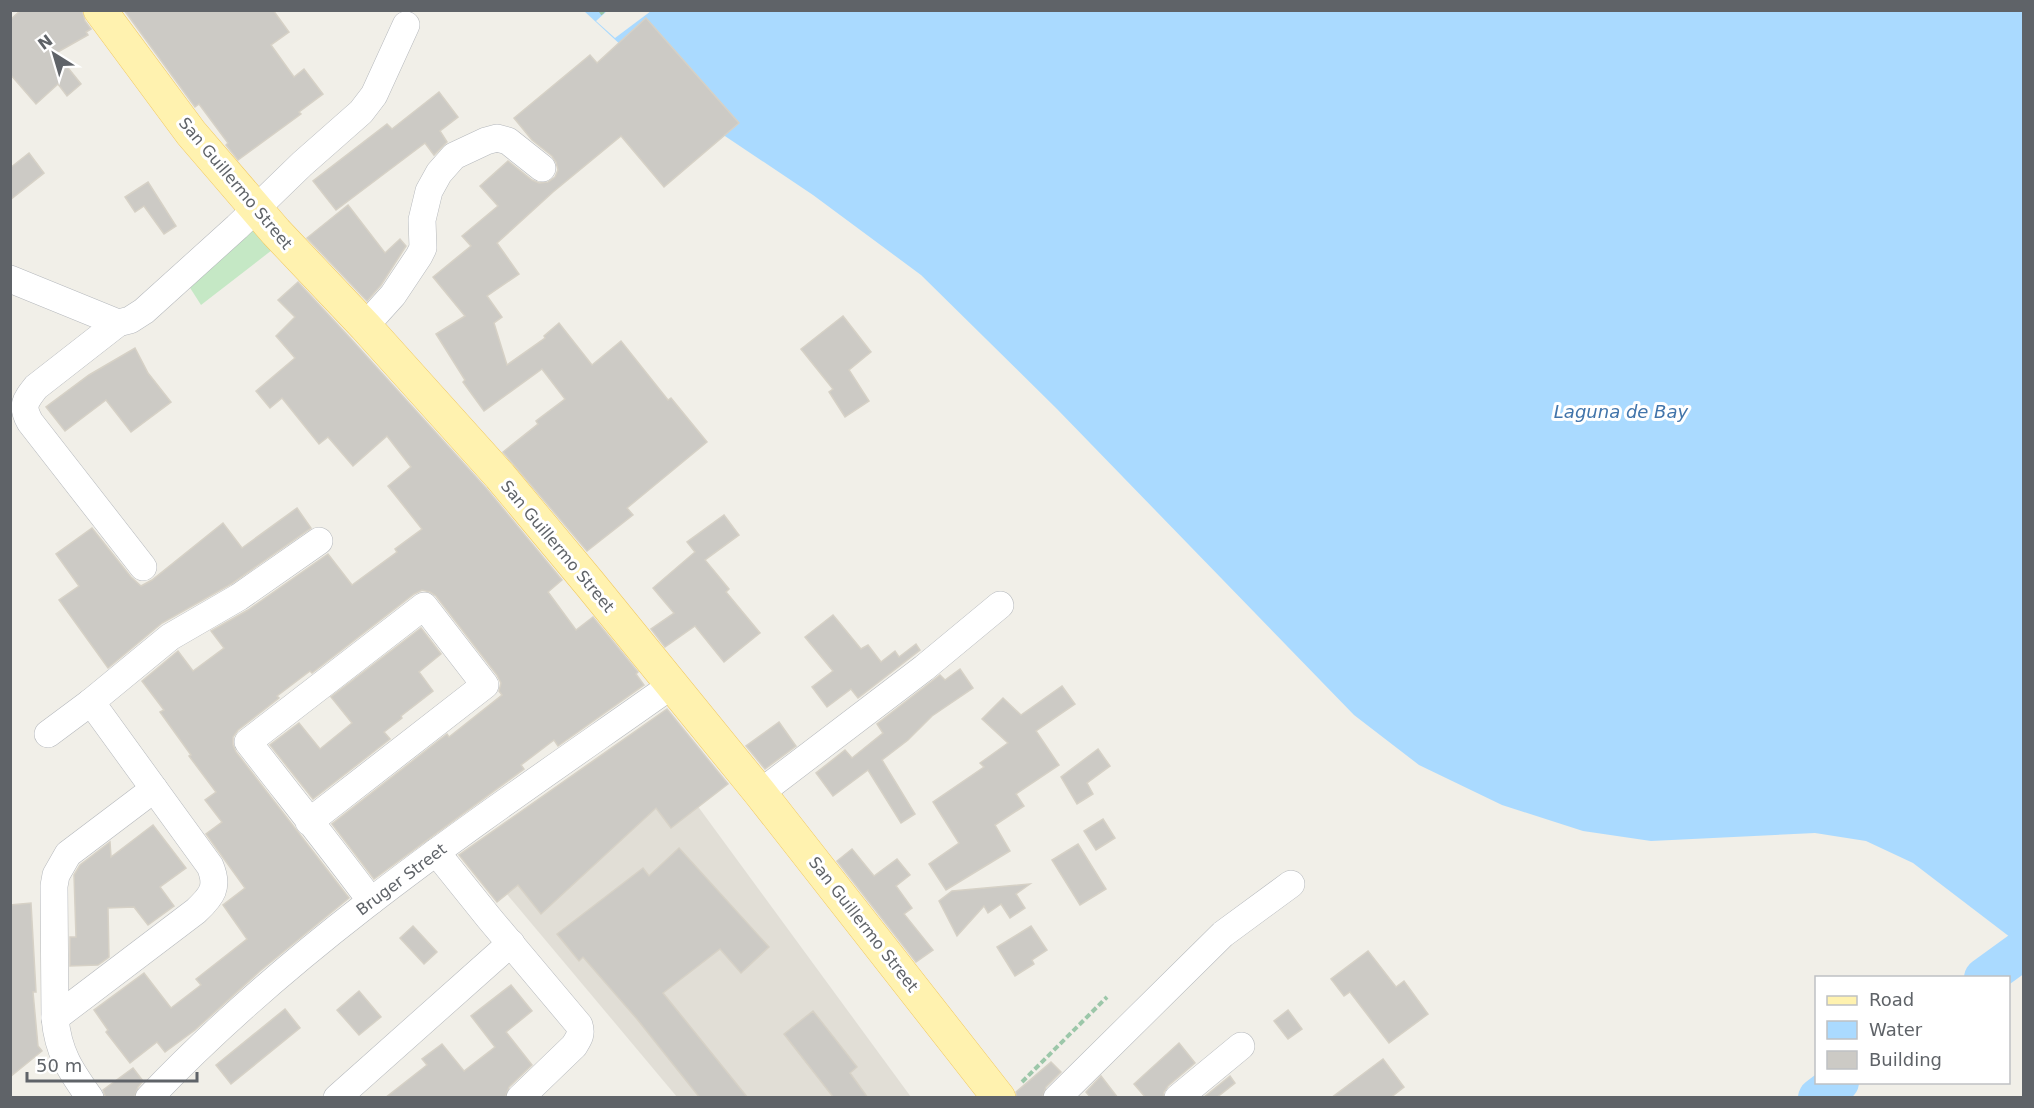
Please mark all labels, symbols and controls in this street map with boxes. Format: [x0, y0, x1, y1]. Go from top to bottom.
north arrow [24, 24, 84, 84]
text: N [34, 31, 56, 54]
street label: San Guillermo Street [175, 114, 296, 253]
water label: Laguna de Bay [1554, 401, 1688, 422]
street label: San Guillermo Street [497, 477, 618, 616]
street label: Bruger Street [352, 839, 450, 919]
street label: San Guillermo Street [805, 853, 922, 996]
legend [1815, 976, 2010, 1084]
text: Road [1869, 989, 1914, 1010]
text: Water [1869, 1019, 1923, 1040]
scale bar [27, 1045, 196, 1083]
text: Building [1869, 1049, 1942, 1070]
text: 50 m [36, 1055, 82, 1076]

